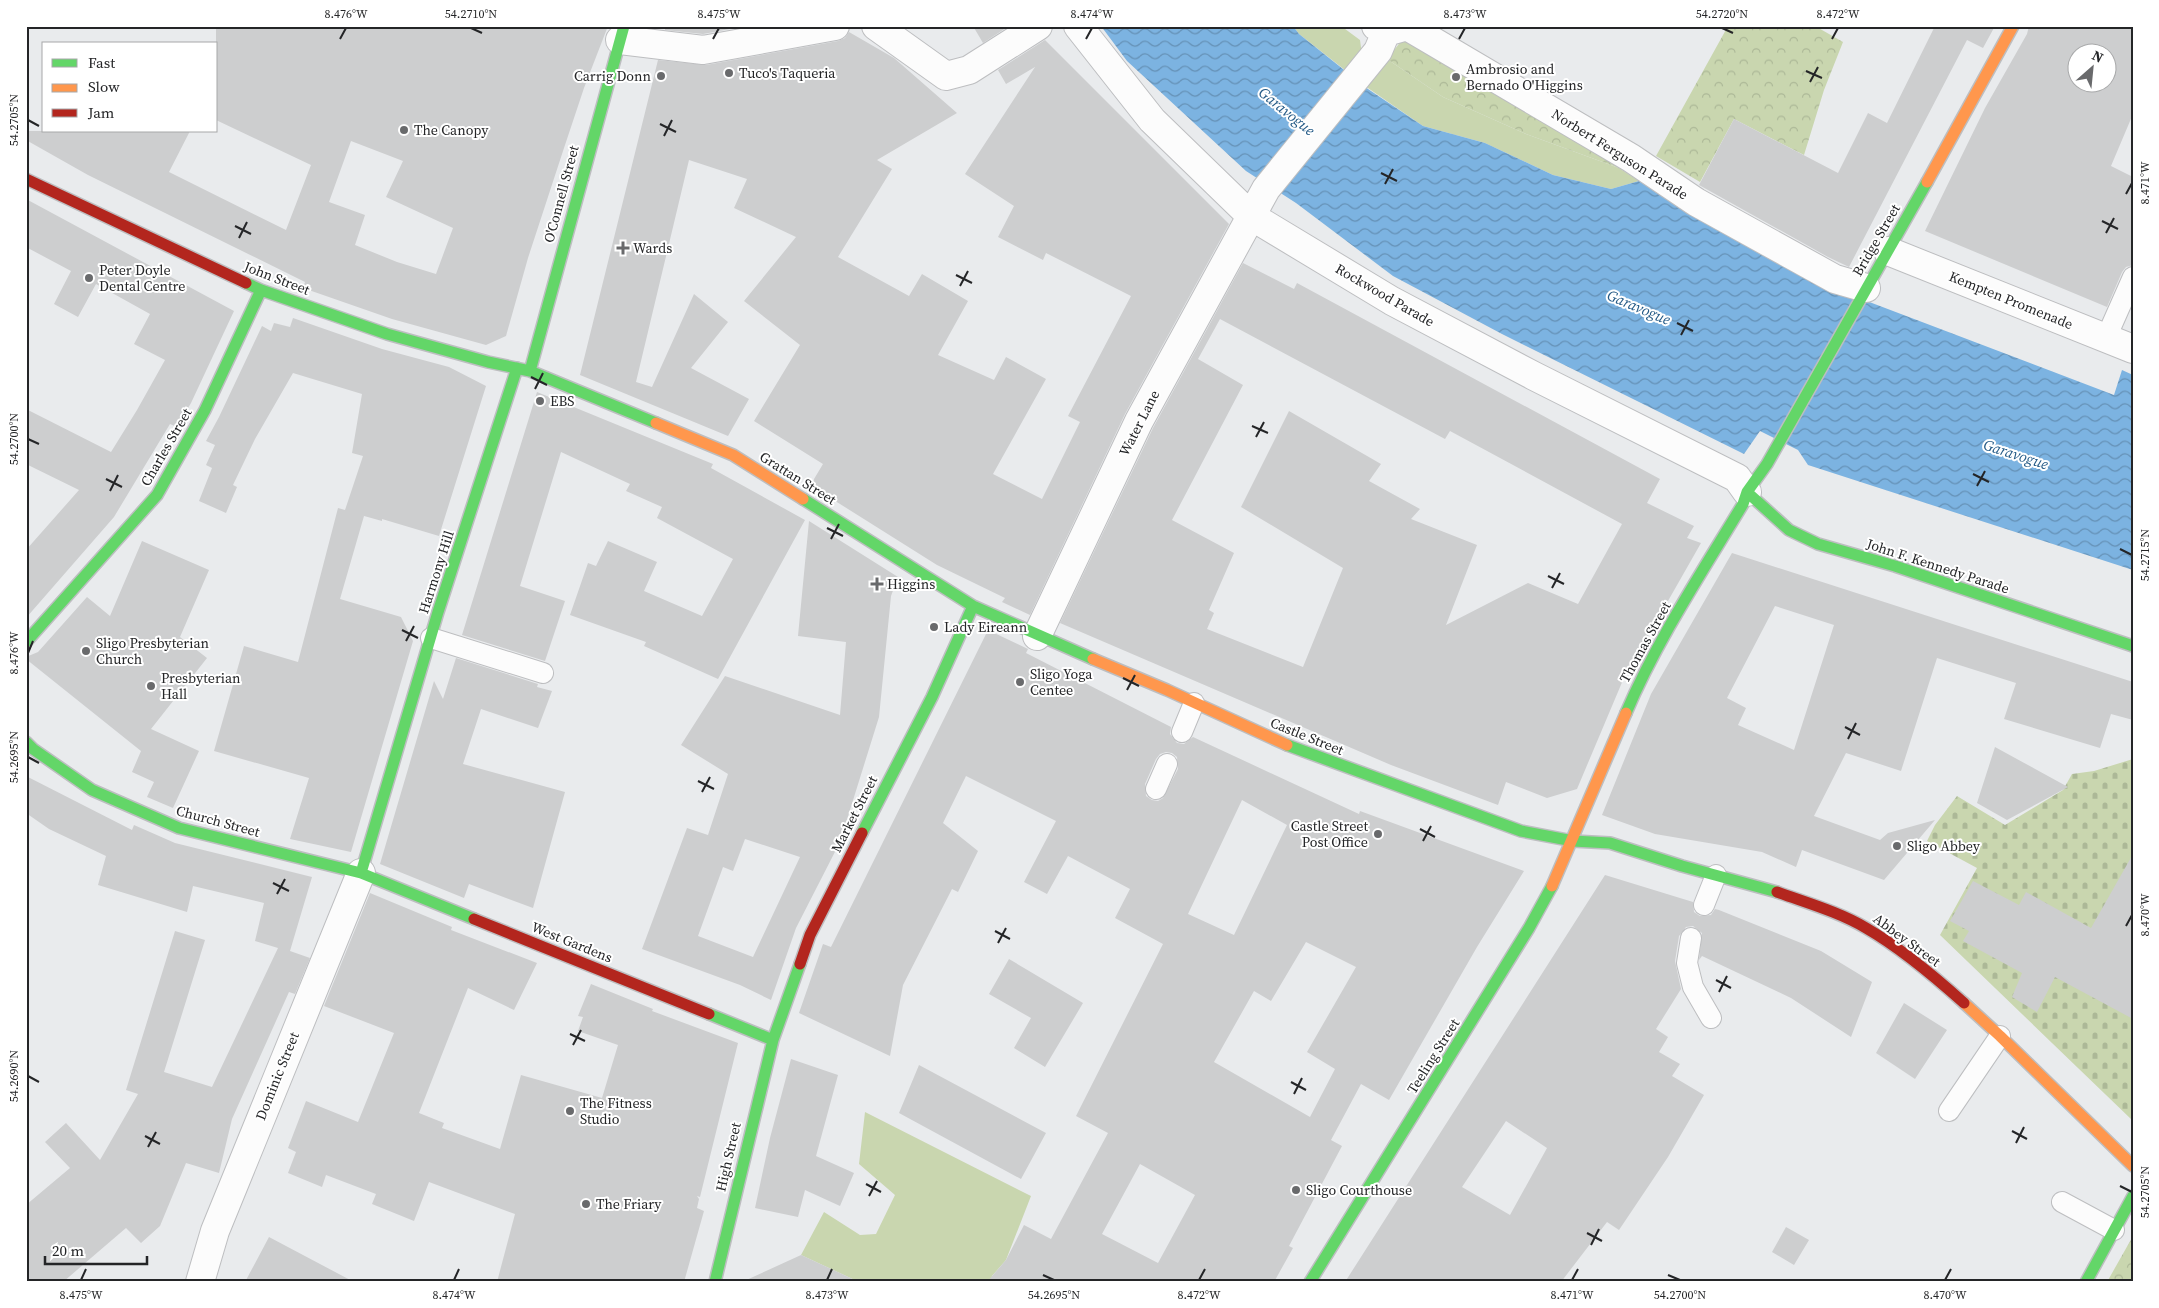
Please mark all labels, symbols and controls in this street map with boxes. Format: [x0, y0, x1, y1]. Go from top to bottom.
text: 8.476°W [324, 6, 368, 22]
text: 54.2710°N [445, 6, 497, 22]
text: 8.475°W [697, 6, 741, 22]
text: 8.474°W [1070, 6, 1114, 22]
text: 8.473°W [1443, 6, 1487, 22]
text: 54.2720°N [1696, 6, 1748, 22]
text: 8.472°W [1816, 6, 1860, 22]
legend [42, 42, 218, 132]
north arrow [2066, 42, 2116, 92]
text: N [2089, 45, 2107, 68]
text: Fast [88, 52, 115, 73]
place label: Ambrosio and Bernado O'Higgins [1466, 59, 1583, 95]
place label: Tuco's Taqueria [739, 63, 836, 83]
place label: Carrig Donn [574, 66, 652, 86]
marker: Tuco's Taqueria [723, 67, 735, 79]
marker: Carrig Donn [655, 70, 667, 82]
marker: Ambrosio and Bernado O'Higgins [1450, 71, 1462, 83]
text: Slow [88, 76, 120, 97]
water label: Garavogue [1254, 82, 1320, 140]
text: 54.2705°N [6, 94, 22, 146]
text: Jam [87, 102, 115, 123]
street label: Norbert Ferguson Parade [1548, 104, 1692, 204]
place label: The Canopy [414, 120, 489, 140]
marker: The Canopy [398, 124, 410, 136]
street label: O'Connell Street [538, 143, 584, 245]
text: 8.471°W [2137, 161, 2153, 205]
street label: Bridge Street [1847, 200, 1905, 280]
place label: Wards [633, 238, 672, 258]
marker: Wards [617, 242, 629, 254]
street label: John Street [240, 256, 313, 300]
street label: Rockwood Parade [1332, 259, 1438, 331]
place label: Peter Doyle Dental Centre [99, 260, 185, 296]
street label: Kempten Promenade [1946, 266, 2076, 334]
marker: Peter Doyle Dental Centre [83, 272, 95, 284]
water label: Garavogue [1604, 284, 1674, 330]
street label: Water Lane [1114, 387, 1164, 459]
place label: EBS [550, 391, 574, 411]
marker: EBS [534, 395, 546, 407]
street label: Charles Street [136, 404, 197, 490]
text: 54.2700°N [6, 413, 22, 465]
water label: Garavogue [1981, 434, 2051, 474]
street label: Grattan Street [756, 447, 840, 510]
street label: Harmony Hill [413, 528, 459, 616]
text: 54.2715°N [2137, 529, 2153, 581]
street label: John F. Kennedy Parade [1863, 533, 2012, 598]
place label: Higgins [887, 574, 935, 594]
marker: Higgins [871, 578, 883, 590]
street label: Thomas Street [1614, 597, 1676, 686]
place label: Lady Eireann [944, 617, 1028, 637]
marker: Lady Eireann [928, 621, 940, 633]
text: 8.476°W [6, 631, 22, 675]
place label: Sligo Presbyterian Church [96, 633, 209, 669]
marker: Sligo Presbyterian Church [80, 645, 92, 657]
place label: Sligo Yoga Centee [1030, 664, 1093, 700]
place label: Presbyterian Hall [161, 668, 241, 704]
marker: Sligo Yoga Centee [1014, 676, 1026, 688]
marker: Presbyterian Hall [145, 680, 157, 692]
street label: Castle Street [1267, 712, 1347, 760]
text: 54.2695°N [6, 731, 22, 783]
street label: Market Street [826, 772, 882, 856]
street label: Church Street [174, 800, 262, 842]
place label: Castle Street Post Office [1291, 816, 1368, 852]
marker: Castle Street Post Office [1372, 828, 1384, 840]
place label: Sligo Abbey [1907, 836, 1981, 856]
marker: Sligo Abbey [1891, 840, 1903, 852]
text: 8.470°W [2137, 893, 2153, 937]
street label: Abbey Street [1869, 909, 1945, 972]
street label: West Gardens [529, 917, 615, 967]
street label: Teeling Street [1402, 1014, 1464, 1097]
street label: Dominic Street [250, 1029, 304, 1123]
text: 54.2690°N [6, 1050, 22, 1102]
place label: The Fitness Studio [580, 1093, 652, 1129]
marker: The Fitness Studio [564, 1105, 576, 1117]
street label: High Street [710, 1120, 746, 1193]
text: 54.2705°N [2137, 1166, 2153, 1218]
place label: Sligo Courthouse [1306, 1180, 1412, 1200]
marker: Sligo Courthouse [1290, 1184, 1302, 1196]
place label: The Friary [596, 1194, 662, 1214]
marker: The Friary [580, 1198, 592, 1210]
scale bar [45, 1233, 148, 1265]
text: 20 m [52, 1240, 84, 1261]
text: 8.475°W [59, 1287, 103, 1303]
text: 8.474°W [432, 1287, 476, 1303]
text: 8.473°W [805, 1287, 849, 1303]
text: 54.2695°N [1028, 1287, 1080, 1303]
text: 8.472°W [1177, 1287, 1221, 1303]
text: 8.471°W [1550, 1287, 1594, 1303]
text: 54.2700°N [1654, 1287, 1706, 1303]
text: 8.470°W [1923, 1287, 1967, 1303]

